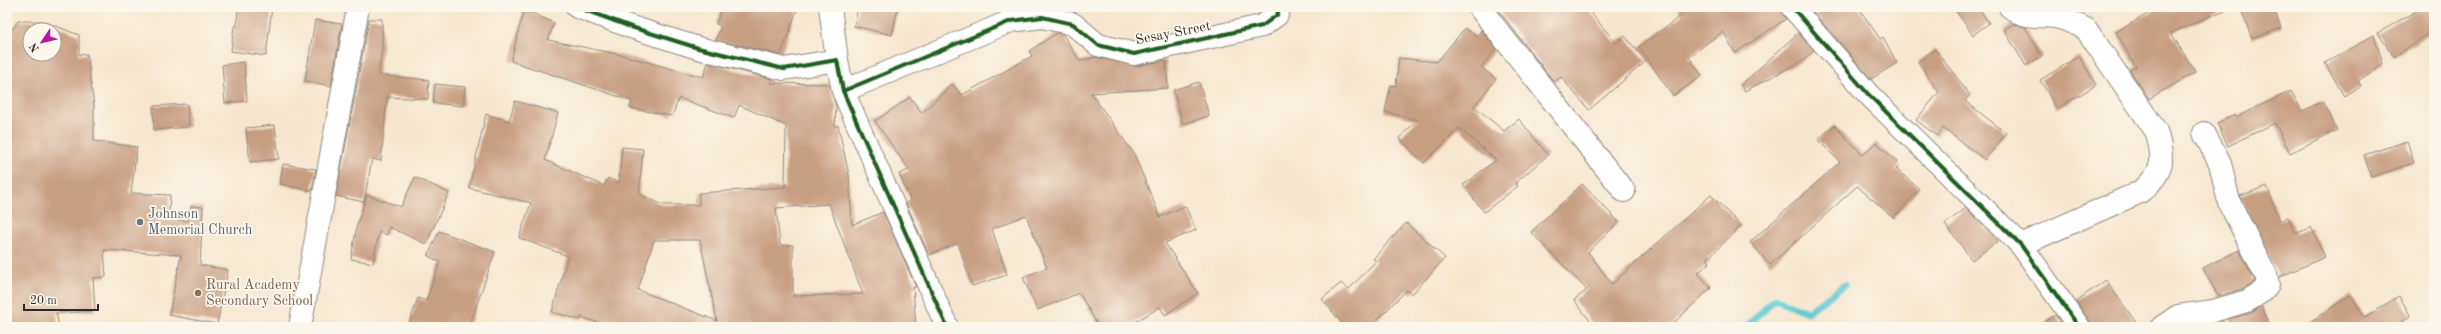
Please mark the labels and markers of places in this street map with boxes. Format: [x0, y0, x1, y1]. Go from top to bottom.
place label: Johnson Memorial Church [148, 207, 253, 237]
marker: Johnson Memorial Church [135, 217, 145, 227]
place label: Rural Academy Secondary School [206, 278, 313, 308]
marker: Rural Academy Secondary School [193, 288, 203, 298]

